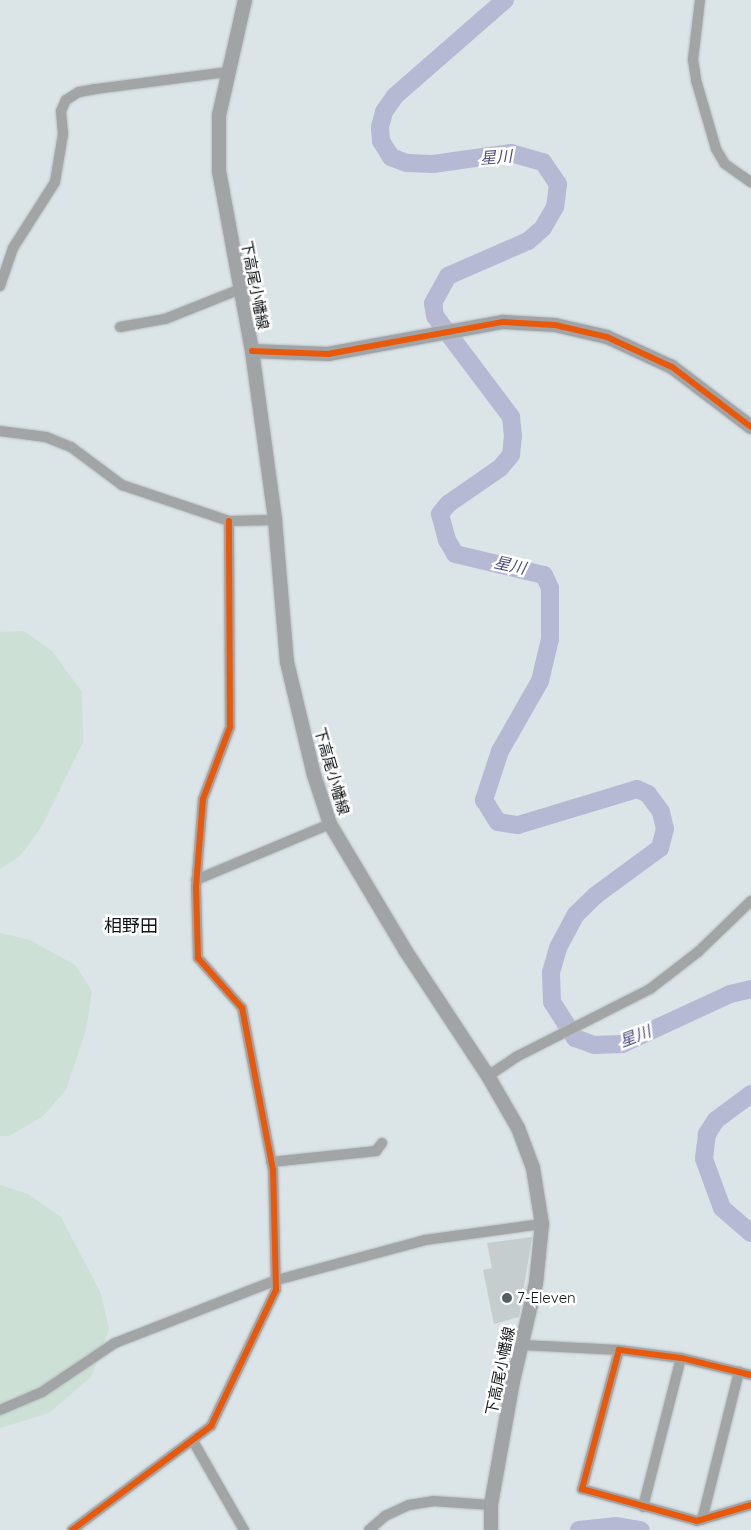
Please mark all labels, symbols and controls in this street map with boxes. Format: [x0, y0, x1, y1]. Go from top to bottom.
water label: 星川 [479, 146, 513, 168]
street label: 下高尾小幡線 [238, 239, 272, 331]
water label: 星川 [492, 552, 528, 578]
street label: 下高尾小幡線 [311, 725, 353, 817]
district label: 相野田 [104, 915, 158, 937]
water label: 星川 [617, 1021, 653, 1051]
place label: 7-Eleven [517, 1289, 576, 1307]
marker: 7-Eleven [501, 1292, 513, 1304]
street label: 下高尾小幡線 [482, 1325, 518, 1417]

